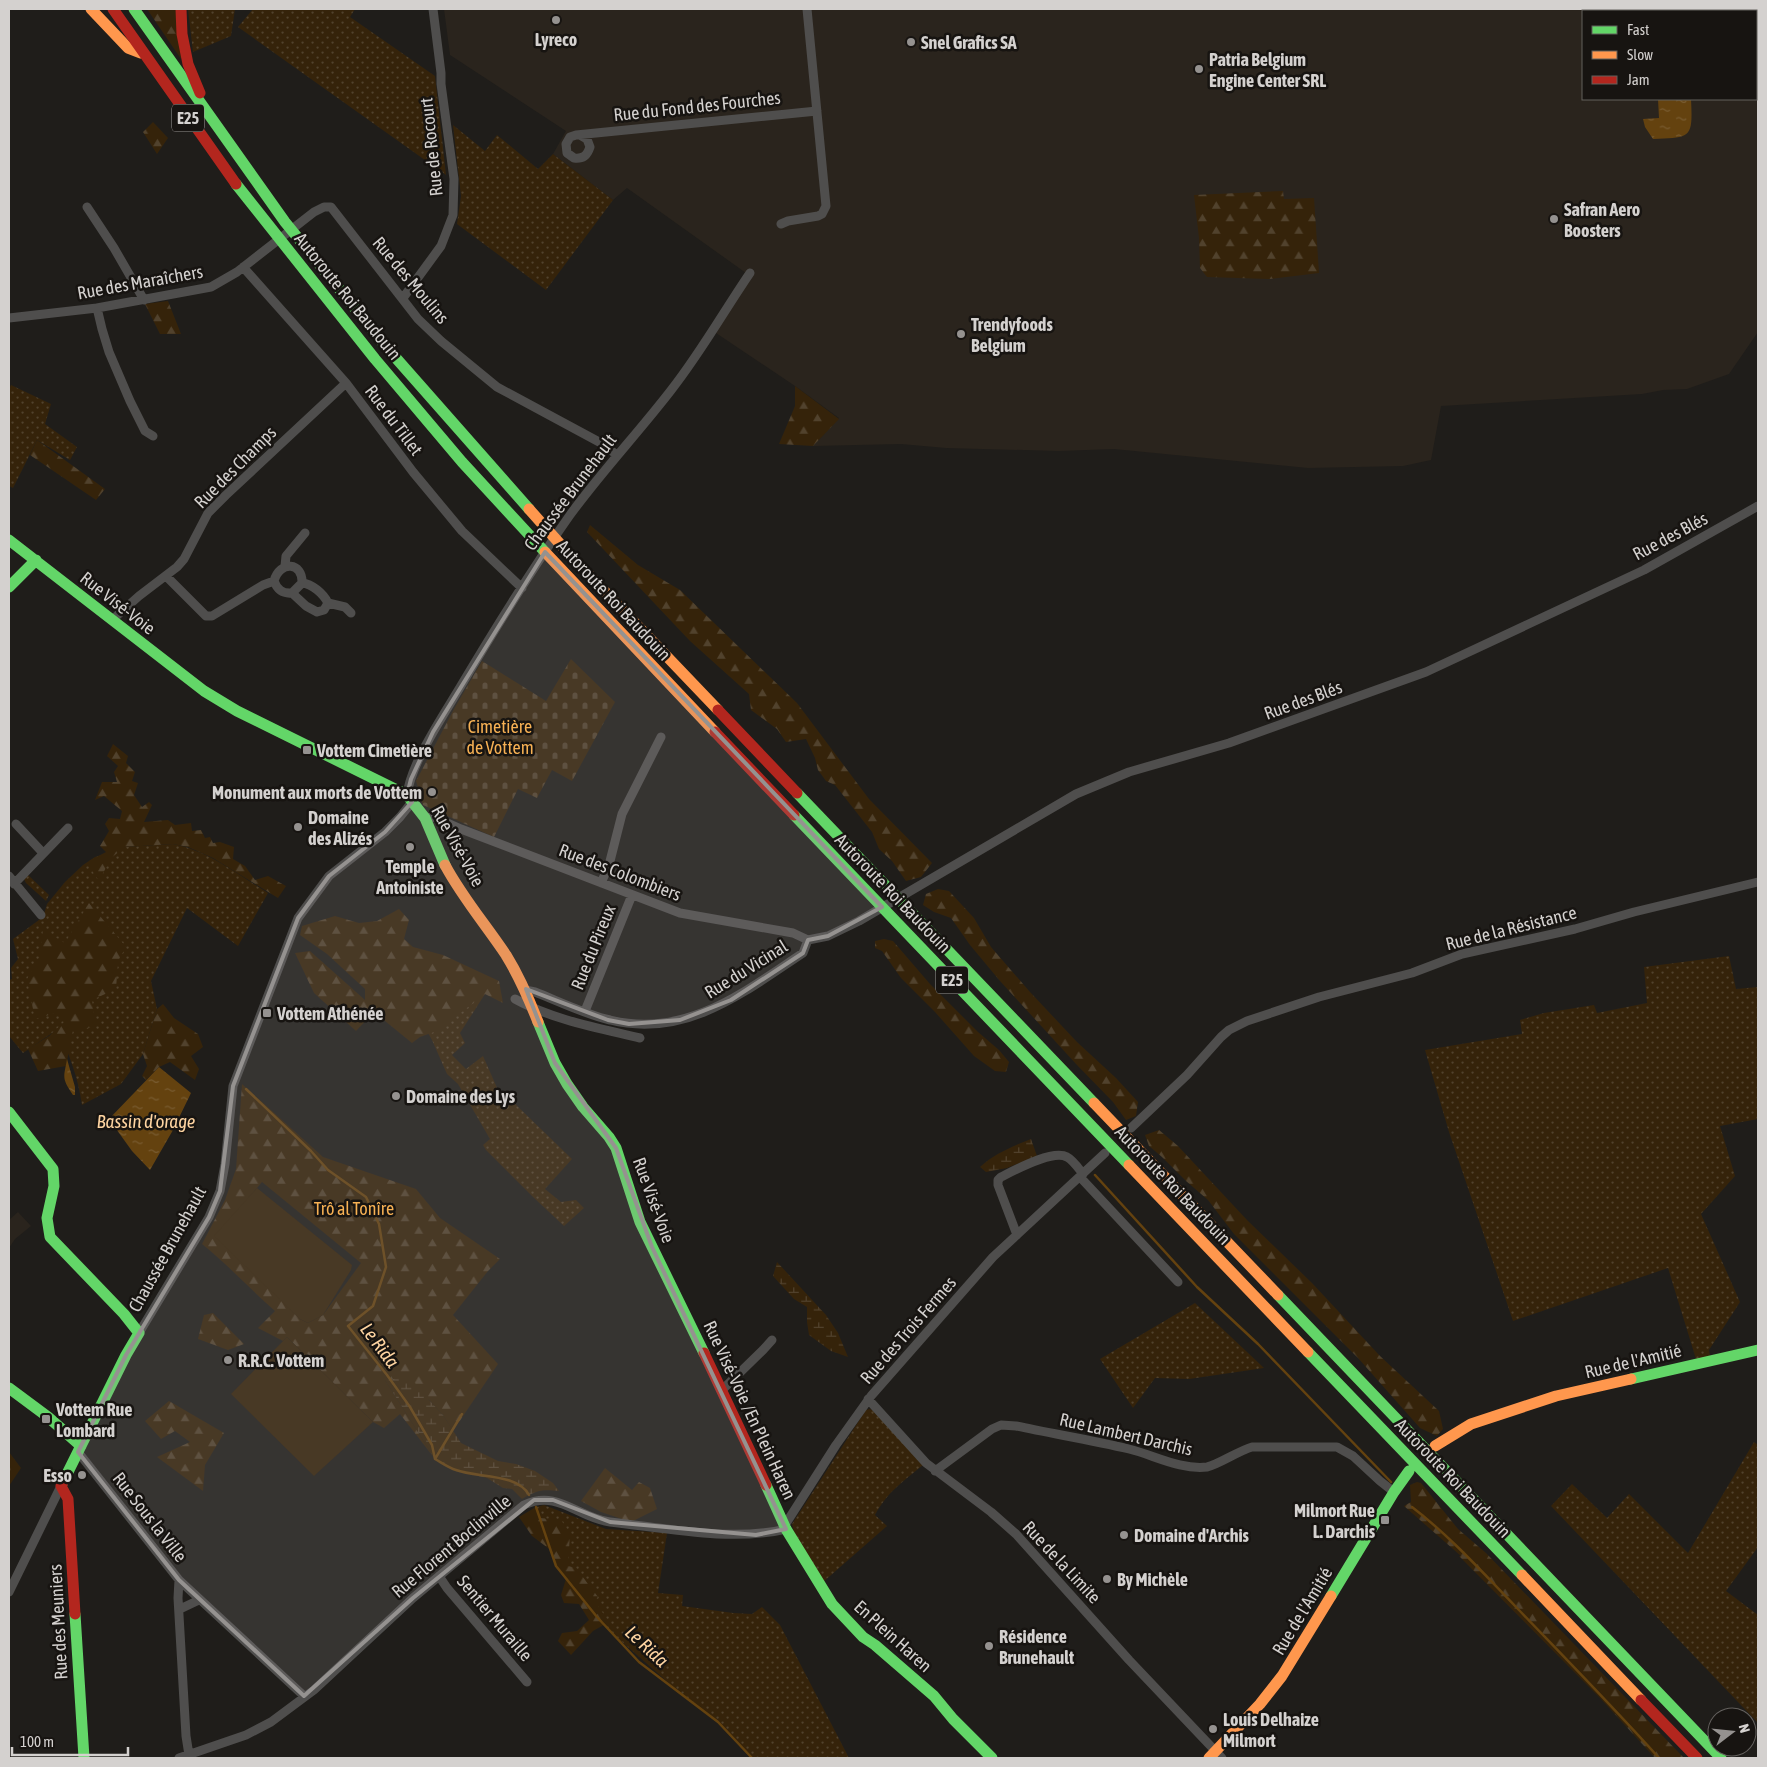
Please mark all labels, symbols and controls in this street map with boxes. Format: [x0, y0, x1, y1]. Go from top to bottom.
legend [1582, 10, 1757, 100]
marker: Lyreco [550, 14, 562, 26]
text: Fast [1627, 21, 1649, 38]
place label: Lyreco [535, 29, 577, 50]
place label: Snel Grafics SA [921, 32, 1017, 53]
marker: Snel Grafics SA [905, 36, 917, 48]
text: Slow [1627, 46, 1653, 63]
place label: Patria Belgium Engine Center SRL [1209, 49, 1326, 91]
marker: Patria Belgium Engine Center SRL [1193, 63, 1205, 75]
text: Jam [1627, 71, 1650, 88]
street label: Rue du Fond des Fourches [612, 87, 782, 125]
street label: Rue de Rocourt [415, 97, 447, 197]
road number: E25 [172, 105, 204, 132]
place label: Safran Aero Boosters [1564, 199, 1640, 241]
marker: Safran Aero Boosters [1548, 213, 1560, 225]
street label: Autoroute Roi Baudouin [290, 228, 406, 364]
street label: Rue des Moulins [369, 232, 453, 328]
street label: Rue des Maraîchers [76, 261, 204, 303]
place label: Trendyfoods Belgium [971, 314, 1053, 356]
marker: Trendyfoods Belgium [955, 328, 967, 340]
street label: Rue du Tillet [361, 381, 427, 459]
street label: Rue des Champs [190, 422, 280, 512]
street label: Chaussée Brunehault [519, 430, 621, 554]
street label: Rue des Blés [1629, 508, 1711, 564]
street label: Autoroute Roi Baudouin [553, 535, 675, 665]
street label: Rue Visé-Voie [76, 567, 160, 639]
street label: Rue des Blés [1261, 676, 1345, 724]
park label: Cimetière de Vottem [466, 716, 534, 758]
place label: Vottem Cimetière [316, 740, 432, 761]
marker: Vottem Cimetière [301, 744, 313, 756]
place label: Monument aux morts de Vottem [212, 782, 422, 803]
marker: Monument aux morts de Vottem [426, 786, 438, 798]
street label: Rue Visé-Voie [427, 802, 489, 890]
place label: Domaine des Alizés [308, 807, 373, 849]
marker: Domaine des Alizés [292, 821, 304, 833]
street label: Autoroute Roi Baudouin [831, 829, 955, 957]
street label: Rue des Colombiers [556, 839, 684, 905]
marker: Temple Antoiniste [404, 841, 416, 853]
place label: Temple Antoiniste [375, 856, 444, 898]
street label: Rue du Pireux [566, 901, 620, 993]
street label: Rue de la Résistance [1443, 902, 1579, 954]
street label: Rue du Vicinal [701, 935, 791, 1003]
road number: E25 [936, 966, 968, 994]
place label: Vottem Athénée [276, 1003, 383, 1024]
marker: Vottem Athénée [261, 1007, 273, 1019]
place label: Domaine des Lys [406, 1086, 516, 1107]
marker: Domaine des Lys [390, 1090, 402, 1102]
water label: Bassin d'orage [97, 1110, 195, 1132]
street label: Autoroute Roi Baudouin [1111, 1121, 1235, 1249]
street label: Rue Visé-Voie [629, 1154, 679, 1246]
street label: Chaussée Brunehault [124, 1182, 210, 1316]
park label: Trô al Tonîre [314, 1198, 394, 1219]
street label: Rue des Trois Fermes [856, 1272, 960, 1388]
street label: Rue Visé-Voie /En Plein Haren [699, 1317, 801, 1503]
water label: Le Rida [356, 1318, 404, 1372]
street label: Rue de l'Amitié [1583, 1340, 1683, 1382]
place label: R.R.C. Vottem [238, 1350, 324, 1371]
marker: R.R.C. Vottem [222, 1354, 234, 1366]
place label: Vottem Rue Lombard [55, 1399, 132, 1441]
street label: Rue Lambert Darchis [1057, 1408, 1195, 1460]
marker: Vottem Rue Lombard [40, 1413, 52, 1425]
street label: Autoroute Roi Baudouin [1391, 1414, 1515, 1542]
place label: Esso [43, 1465, 72, 1486]
street label: Rue Sous la Ville [108, 1468, 192, 1566]
marker: Esso [76, 1469, 88, 1481]
street label: Rue Florent Boclinville [387, 1490, 515, 1602]
place label: Milmort Rue L. Darchis [1294, 1500, 1376, 1542]
marker: Milmort Rue L. Darchis [1379, 1514, 1391, 1526]
street label: Rue de la Limite [1019, 1517, 1105, 1607]
place label: Domaine d'Archis [1134, 1525, 1250, 1546]
marker: Domaine d'Archis [1118, 1529, 1130, 1541]
street label: Rue de l'Amitié [1268, 1563, 1336, 1659]
street label: Rue des Meuniers [44, 1564, 72, 1680]
place label: By Michèle [1117, 1569, 1188, 1590]
street label: Sentier Muraille [453, 1571, 537, 1665]
marker: By Michèle [1101, 1573, 1113, 1585]
street label: En Plein Haren [850, 1596, 936, 1676]
water label: Le Rida [621, 1621, 673, 1671]
place label: Résidence Brunehault [999, 1626, 1075, 1668]
marker: Résidence Brunehault [983, 1640, 995, 1652]
north arrow [1707, 1707, 1757, 1757]
place label: Louis Delhaize Milmort [1223, 1709, 1319, 1751]
text: N [1736, 1722, 1753, 1735]
marker: Louis Delhaize Milmort [1207, 1723, 1219, 1735]
scale bar [12, 1724, 129, 1756]
text: 100 m [20, 1733, 54, 1750]

